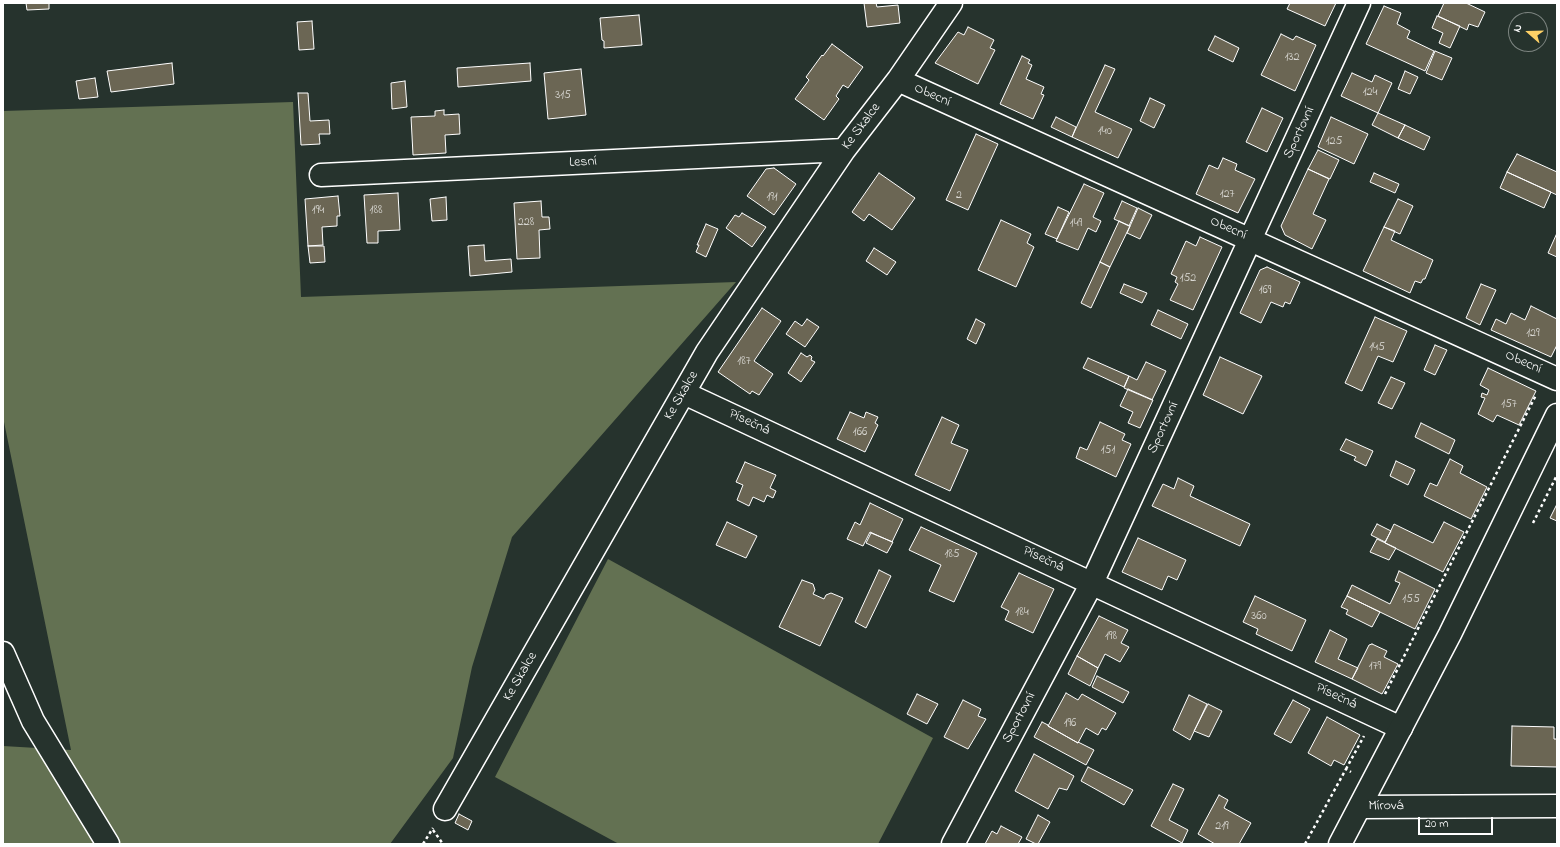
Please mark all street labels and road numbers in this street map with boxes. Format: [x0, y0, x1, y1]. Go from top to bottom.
street label: Obecní [911, 80, 953, 112]
street label: Ke Skalce [839, 100, 885, 154]
street label: Sportovní [1281, 105, 1319, 161]
street label: Lesní [569, 154, 597, 172]
street label: Obecní [1207, 213, 1249, 245]
street label: Obecní [1502, 347, 1544, 379]
street label: Ke Skalce [661, 368, 703, 424]
street label: Sportovní [1145, 400, 1183, 456]
street label: Písečná [726, 406, 772, 440]
street label: Písečná [1020, 543, 1066, 577]
street label: Ke Skalce [500, 649, 542, 705]
street label: Písečná [1313, 680, 1359, 714]
street label: Sportovní [1000, 690, 1040, 746]
street label: Mírová [1368, 798, 1404, 816]

